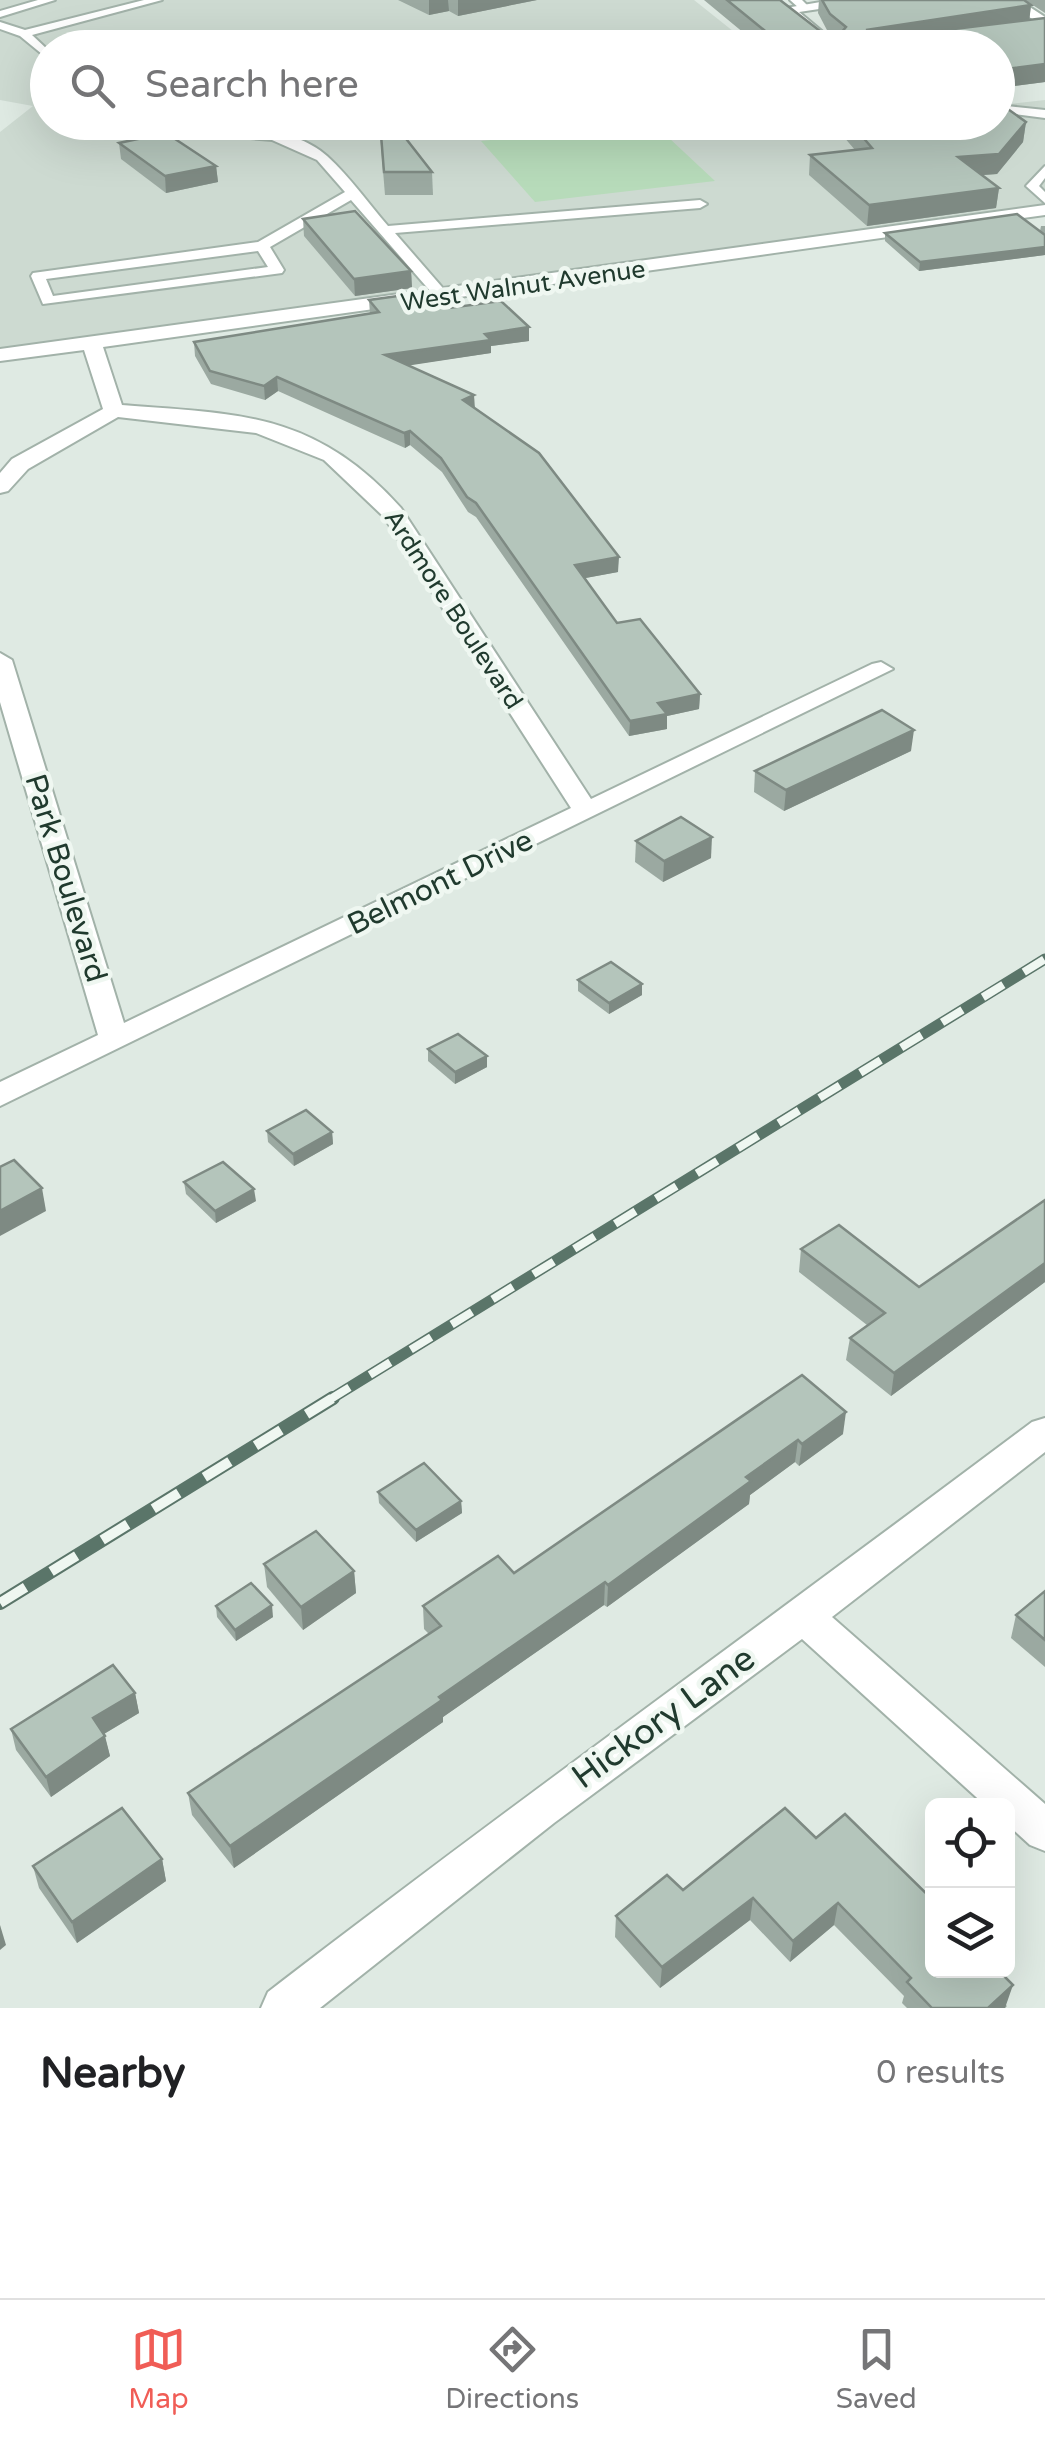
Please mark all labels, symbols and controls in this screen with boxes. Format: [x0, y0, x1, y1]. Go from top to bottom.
search box [30, 30, 1015, 140]
icon: search [65, 58, 120, 113]
text: Search here [145, 62, 359, 108]
street label: West Walnut Avenue [399, 254, 647, 318]
street label: Ardmore Boulevard [378, 504, 529, 715]
street label: Park Boulevard [16, 770, 115, 987]
street label: Belmont Drive [341, 822, 539, 943]
street label: Hickory Lane [564, 1637, 763, 1798]
map controls [925, 1798, 1015, 1978]
button: locate [925, 1798, 1015, 1888]
button: layers [925, 1888, 1015, 1978]
text: Nearby [40, 2048, 185, 2099]
text: 0 results [876, 2054, 1005, 2092]
tab: Map [128, 2322, 189, 2416]
tab: Directions [445, 2322, 579, 2416]
tab: Saved [836, 2322, 917, 2416]

